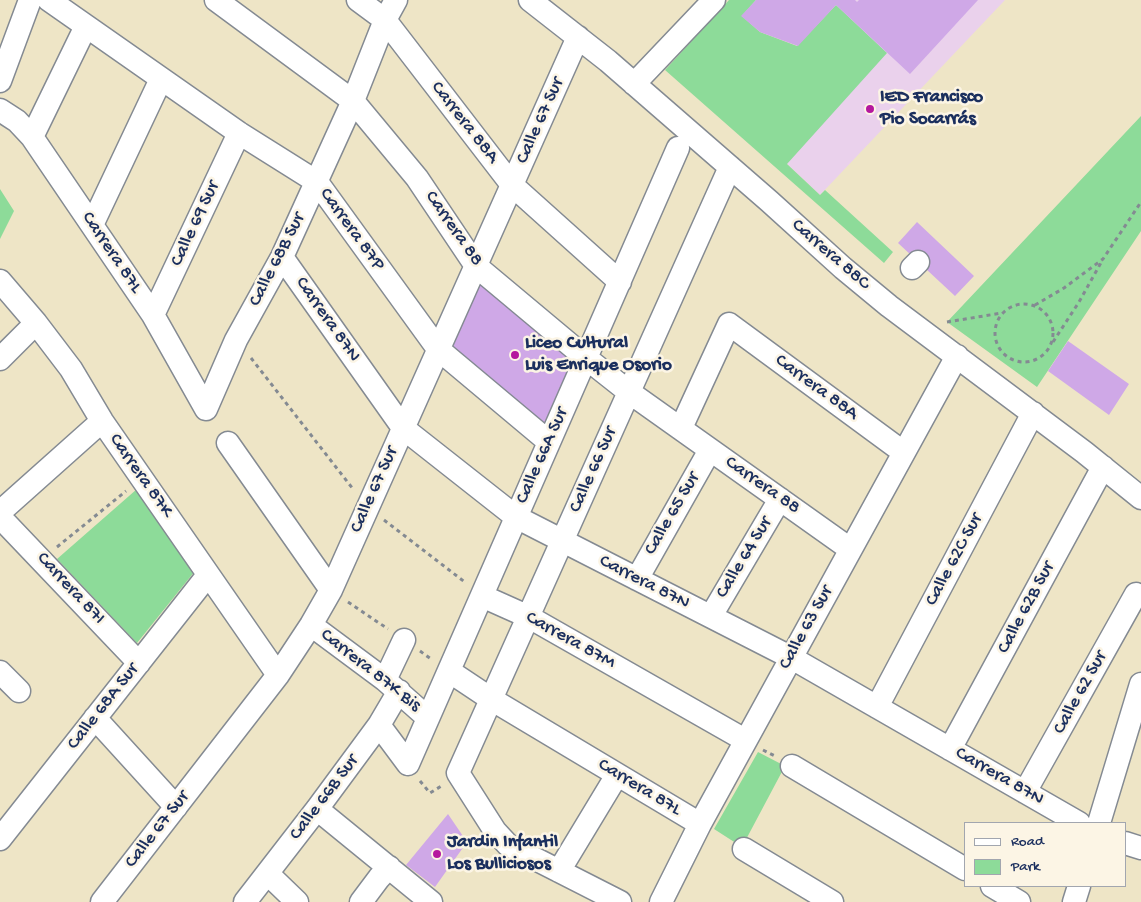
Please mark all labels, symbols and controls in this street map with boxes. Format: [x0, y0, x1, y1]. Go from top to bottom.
street label: Calle 67 Sur [512, 74, 570, 168]
street label: Carrera 88A [425, 77, 503, 169]
place label: IED Francisco Pio Socarrás [880, 87, 983, 131]
marker: IED Francisco Pio Socarrás [864, 103, 876, 115]
street label: Calle 69 Sur [166, 178, 226, 270]
street label: Carrera 87P [313, 184, 389, 276]
street label: Carrera 88 [419, 187, 487, 271]
street label: Carrera 87L [76, 208, 146, 298]
street label: Calle 68B Sur [245, 209, 311, 311]
street label: Carrera 88C [786, 215, 874, 295]
street label: Carrera 87N [289, 273, 365, 367]
place label: Liceo Cultural Luis Enrique Osorio [525, 333, 672, 377]
marker: Liceo Cultural Luis Enrique Osorio [509, 349, 521, 361]
street label: Carrera 88A [770, 350, 862, 426]
street label: Calle 66A Sur [512, 404, 574, 508]
street label: Calle 66 Sur [565, 423, 623, 517]
street label: Carrera 87K [103, 430, 177, 522]
street label: Calle 67 Sur [346, 443, 404, 537]
street label: Carrera 88 [720, 452, 804, 520]
street label: Calle 65 Sur [640, 468, 706, 560]
street label: Calle 62C Sur [921, 510, 989, 610]
street label: Calle 64 Sur [712, 513, 778, 603]
street label: Carrera 87I [31, 548, 109, 630]
street label: Carrera 87N [595, 550, 693, 616]
street label: Calle 62B Sur [993, 558, 1061, 658]
street label: Calle 63 Sur [775, 582, 839, 674]
street label: Carrera 87M [521, 607, 619, 675]
street label: Carrera 87K Bis [315, 624, 425, 718]
street label: Calle 62 Sur [1049, 647, 1113, 739]
street label: Calle 68A Sur [63, 659, 145, 755]
street label: Carrera 87N [951, 742, 1047, 812]
street label: Calle 66B Sur [285, 751, 365, 845]
street label: Carrera 87L [593, 754, 685, 822]
street label: Calle 67 Sur [121, 787, 195, 873]
legend [964, 822, 1126, 887]
place label: Jardin Infantil Los Bulliciosos [447, 832, 558, 876]
text: Road [1011, 833, 1044, 851]
marker: Jardin Infantil Los Bulliciosos [431, 848, 443, 860]
text: Park [1011, 858, 1040, 876]

